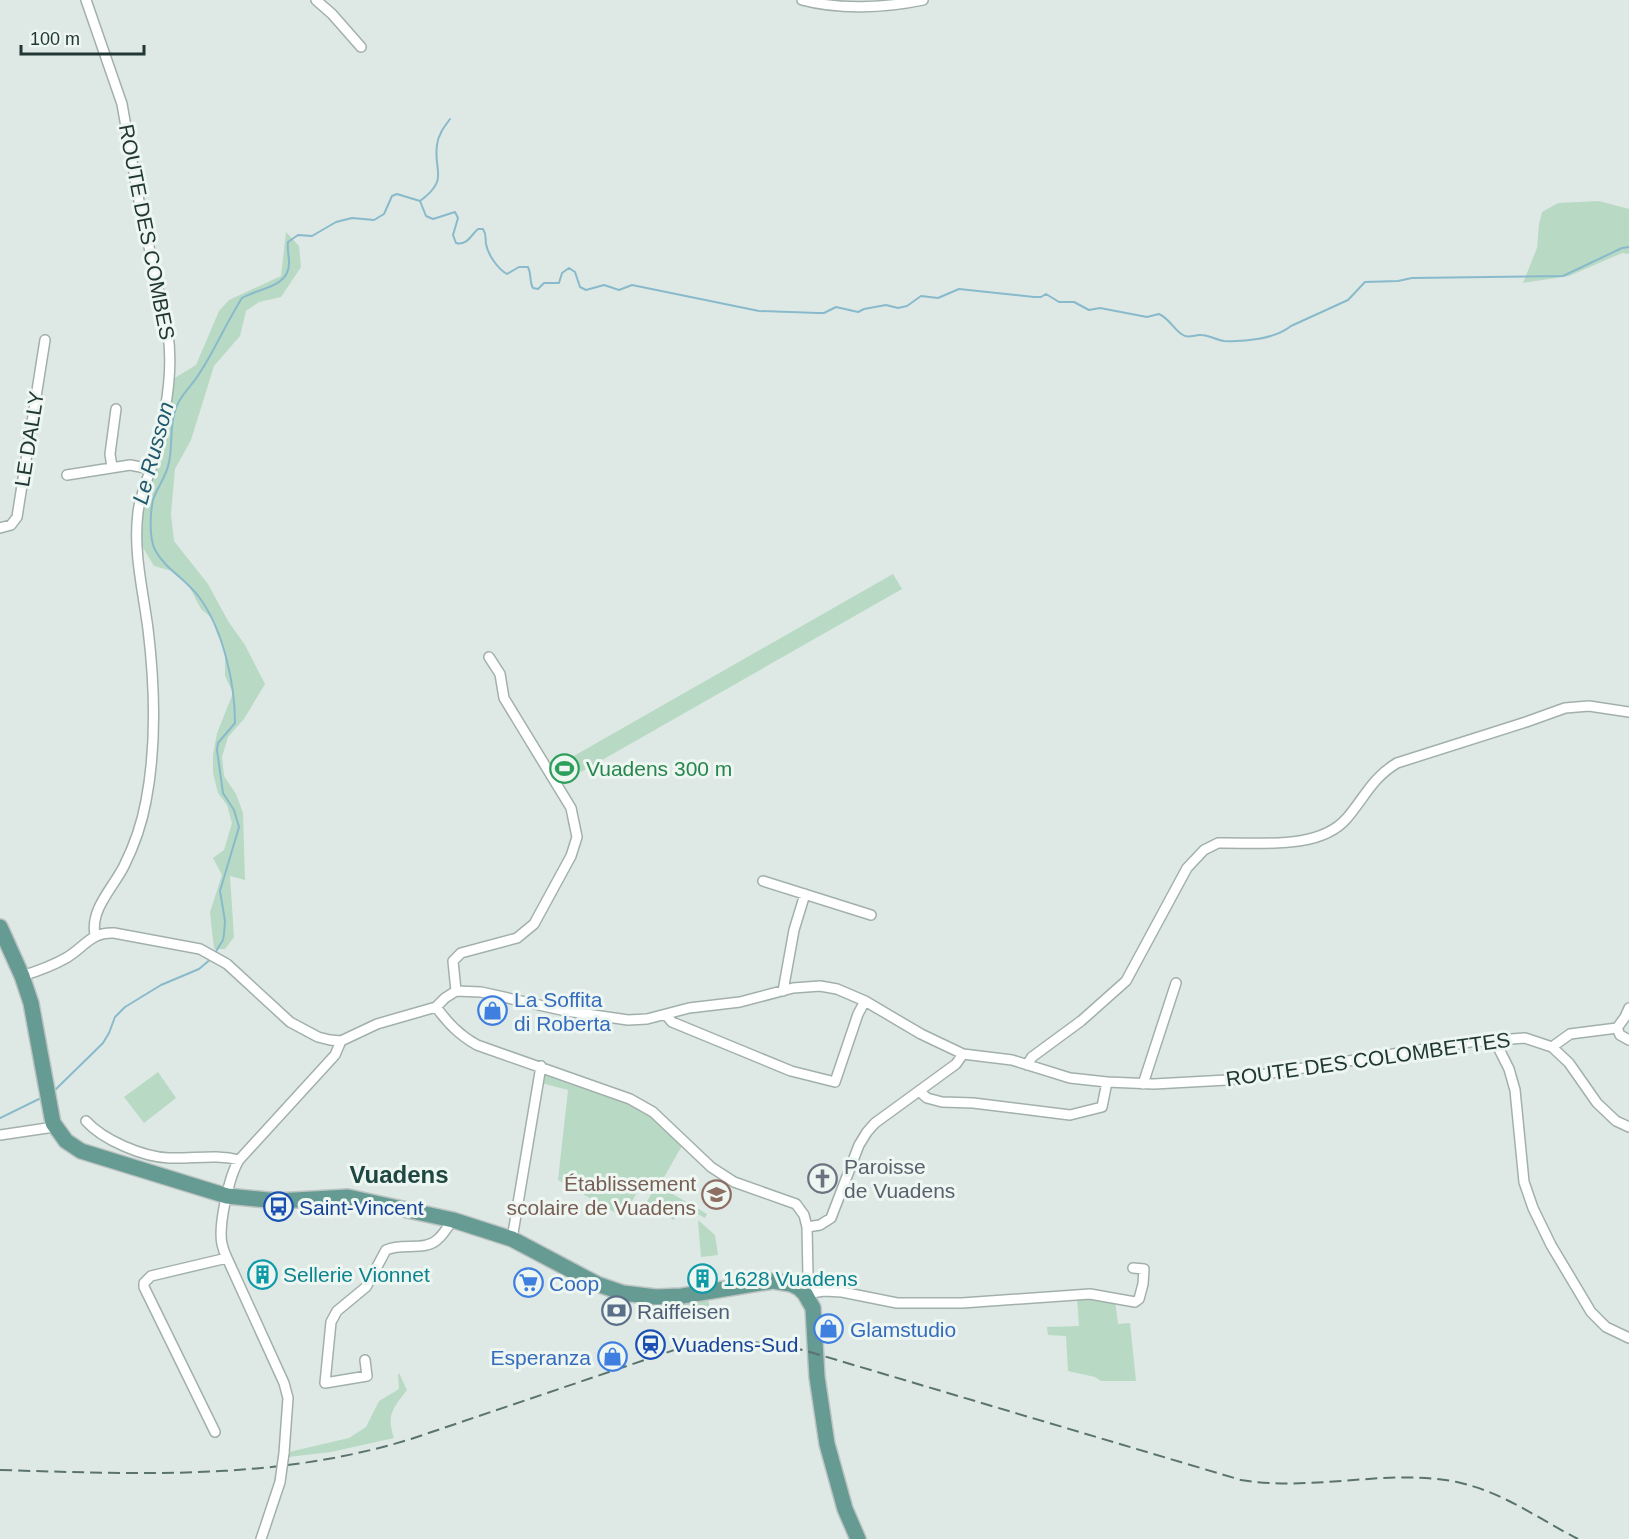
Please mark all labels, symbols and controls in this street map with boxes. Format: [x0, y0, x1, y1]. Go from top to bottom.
scale bar [21, 18, 144, 56]
text: 100 m [30, 29, 80, 49]
street label: ROUTE DES COMBES [115, 122, 179, 342]
street label: LE DALLY [10, 390, 48, 488]
water label: Le Russon [127, 399, 179, 507]
sports icon: Vuadens 300 m [549, 752, 581, 784]
place label: Vuadens 300 m [586, 757, 732, 780]
place label: La Soffita di Roberta [514, 988, 611, 1035]
shop icon: La Soffita di Roberta [477, 995, 509, 1027]
street label: ROUTE DES COLOMBETTES [1224, 1028, 1512, 1090]
place label: Paroisse de Vuadens [844, 1155, 955, 1202]
district label: Vuadens [349, 1161, 449, 1188]
church icon: Paroisse de Vuadens [807, 1162, 839, 1194]
place label: Établissement scolaire de Vuadens [506, 1172, 696, 1219]
school or university icon: Établissement scolaire de Vuadens [701, 1179, 733, 1211]
bus stop icon: Saint-Vincent [262, 1191, 294, 1223]
place label: Saint-Vincent [299, 1196, 424, 1219]
building icon: Sellerie Vionnet [246, 1258, 278, 1290]
building icon: 1628 Vuadens [686, 1262, 718, 1294]
place label: Sellerie Vionnet [283, 1263, 430, 1286]
supermarket icon: Coop [512, 1267, 544, 1299]
place label: 1628 Vuadens [723, 1267, 858, 1290]
place label: Coop [549, 1272, 599, 1295]
bank icon: Raiffeisen [600, 1295, 632, 1327]
place label: Raiffeisen [637, 1300, 730, 1323]
shop icon: Glamstudio [813, 1313, 845, 1345]
place label: Glamstudio [850, 1318, 956, 1341]
station icon: Vuadens-Sud [635, 1328, 667, 1360]
place label: Vuadens-Sud [672, 1333, 798, 1356]
shop icon: Esperanza [596, 1341, 628, 1373]
place label: Esperanza [491, 1346, 591, 1369]

